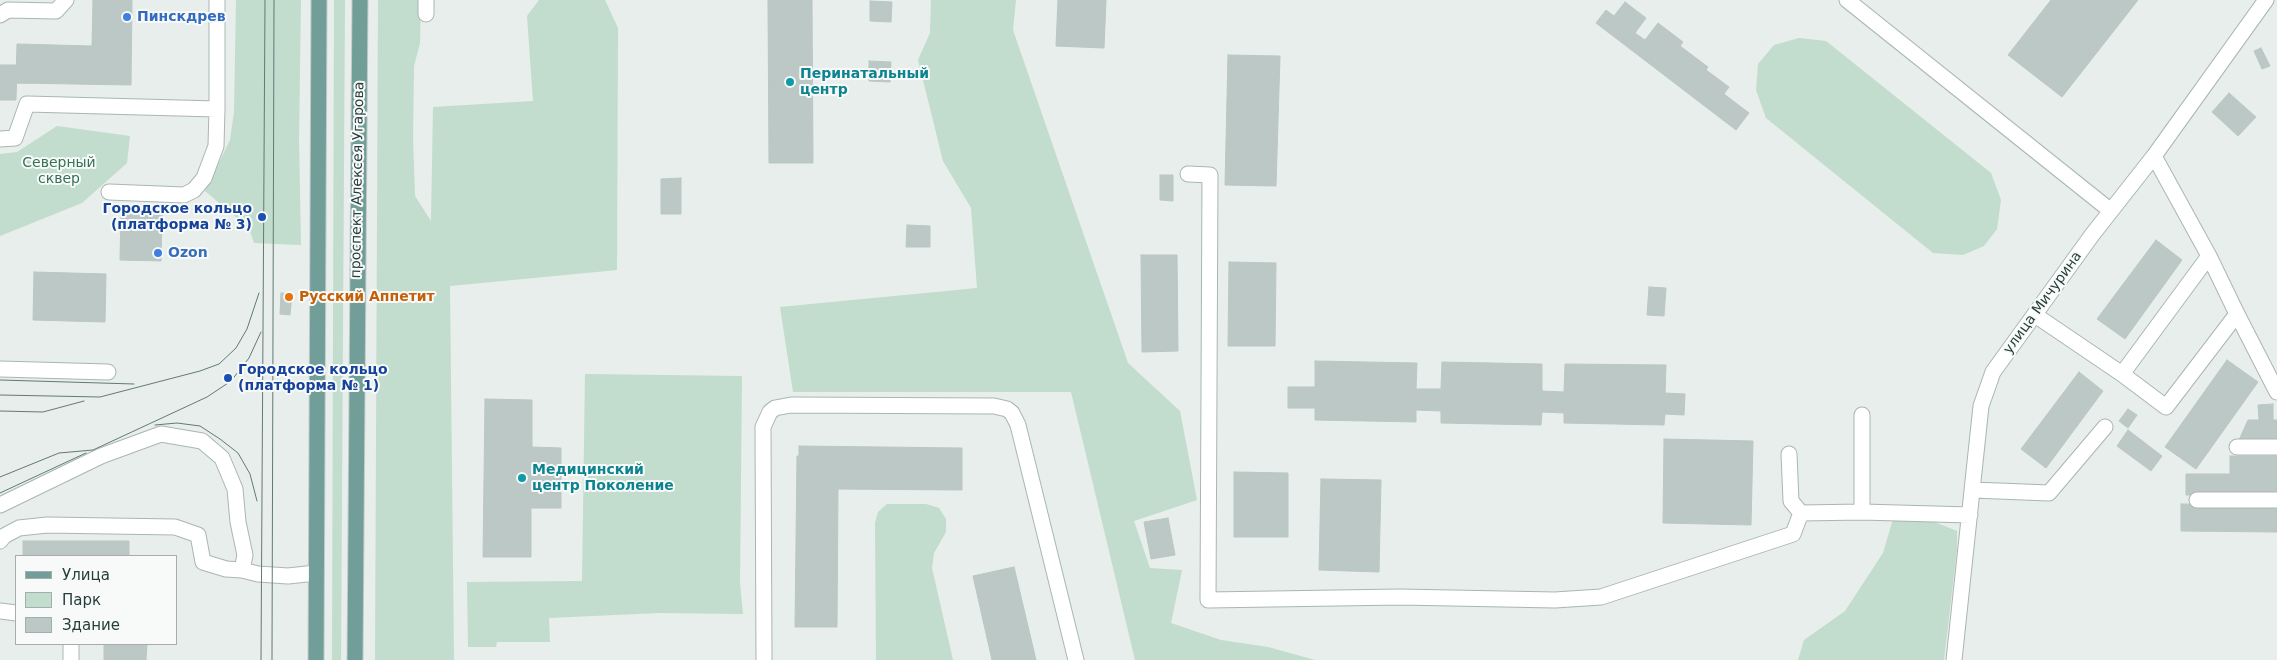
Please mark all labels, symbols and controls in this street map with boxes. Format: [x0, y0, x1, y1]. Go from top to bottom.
place label: Пинскдрев [137, 9, 226, 25]
marker: Пинскдрев [121, 11, 133, 23]
place label: Перинатальный центр [800, 66, 929, 98]
marker: Перинатальный центр [784, 76, 796, 88]
street label: проспект Алексея Угарова [348, 82, 368, 278]
park label: Северный сквер [22, 155, 96, 188]
place label: Городское кольцо (платформа № 3) [103, 201, 252, 233]
marker: Городское кольцо (платформа № 3) [256, 211, 268, 223]
place label: Ozon [168, 245, 208, 261]
marker: Ozon [152, 247, 164, 259]
street label: улица Мичурина [2000, 249, 2086, 357]
place label: Русский Аппетит [299, 289, 435, 305]
marker: Русский Аппетит [283, 291, 295, 303]
place label: Городское кольцо (платформа № 1) [238, 362, 387, 394]
marker: Городское кольцо (платформа № 1) [222, 372, 234, 384]
place label: Медицинский центр Поколение [532, 462, 674, 494]
marker: Медицинский центр Поколение [516, 472, 528, 484]
legend [15, 555, 178, 645]
text: Улица [62, 566, 110, 584]
text: Парк [62, 591, 101, 609]
text: Здание [62, 616, 120, 634]

